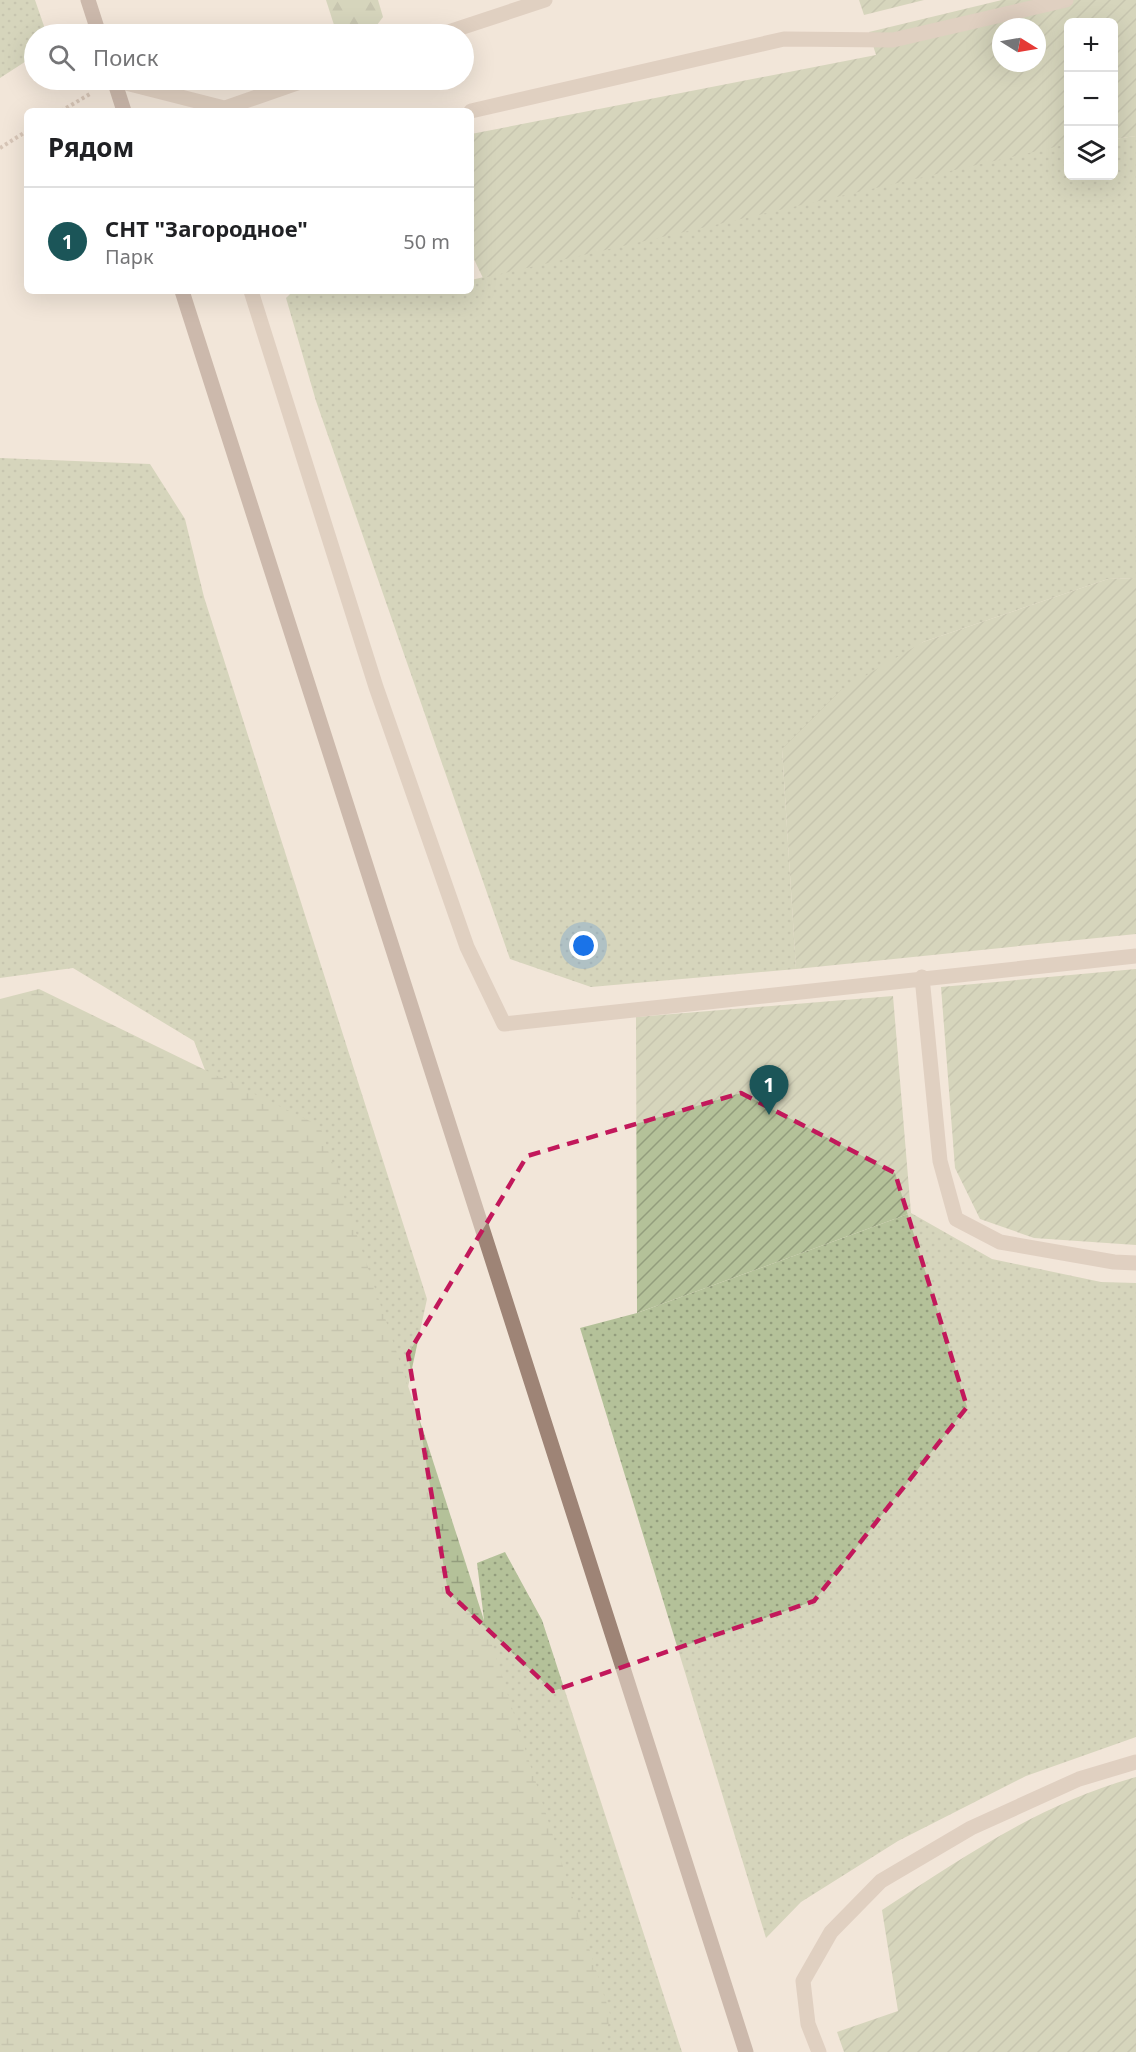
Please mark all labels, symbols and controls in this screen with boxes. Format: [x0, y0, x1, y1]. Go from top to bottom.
north arrow [992, 18, 1046, 72]
map controls [1064, 18, 1118, 180]
button: + [1064, 18, 1118, 72]
search box [24, 24, 474, 90]
icon: search [45, 41, 78, 74]
text: Поиск [93, 42, 158, 72]
button: − [1064, 72, 1118, 126]
button: layers [1064, 126, 1118, 180]
text: Рядом [48, 129, 134, 165]
text: СНТ "Загородное" [105, 213, 308, 243]
text: 1 [62, 228, 73, 255]
text: 50 m [403, 228, 450, 255]
text: Парк [105, 243, 154, 270]
your location [569, 931, 598, 960]
pin: 1 [750, 1066, 788, 1115]

